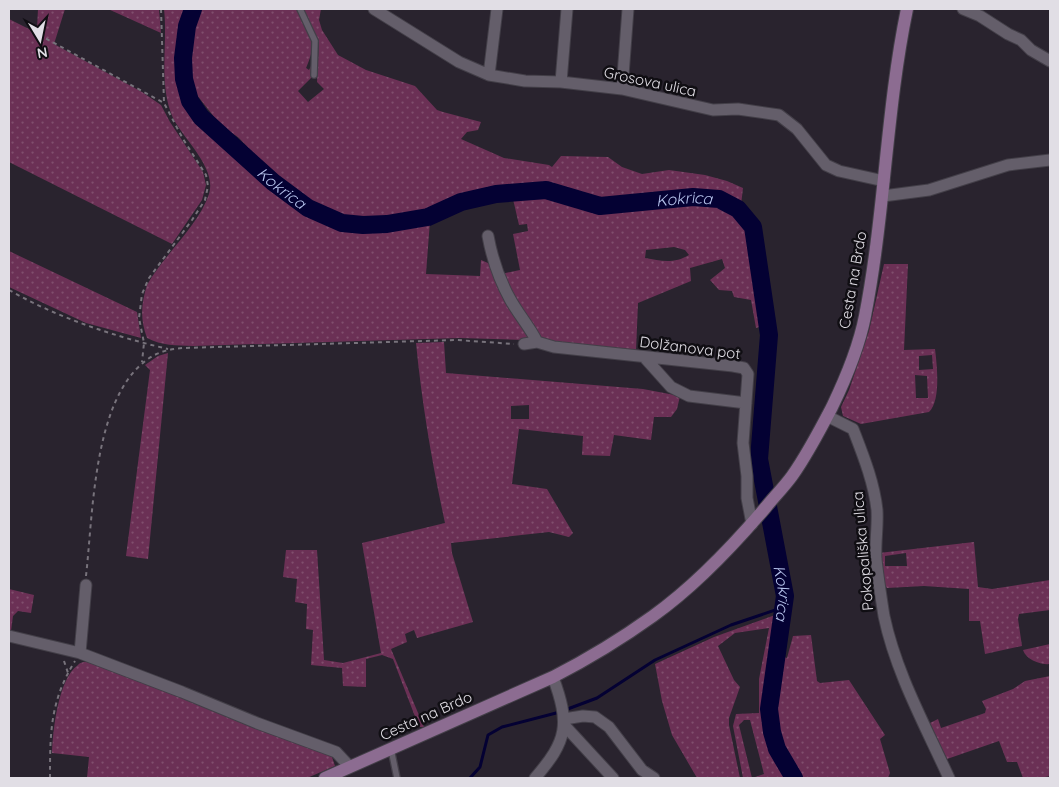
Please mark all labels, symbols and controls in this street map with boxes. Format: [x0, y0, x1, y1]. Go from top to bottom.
north arrow [15, 15, 65, 65]
text: N [36, 43, 49, 63]
street label: Grosova ulica [602, 62, 698, 101]
water label: Kokrica [253, 163, 311, 214]
water label: Kokrica [655, 187, 714, 211]
street label: Cesta na Brdo [835, 230, 870, 330]
street label: Dolžanova pot [638, 332, 742, 363]
street label: Pokopališka ulica [848, 491, 877, 611]
water label: Kokrica [769, 563, 795, 624]
street label: Cesta na Brdo [377, 687, 475, 744]

